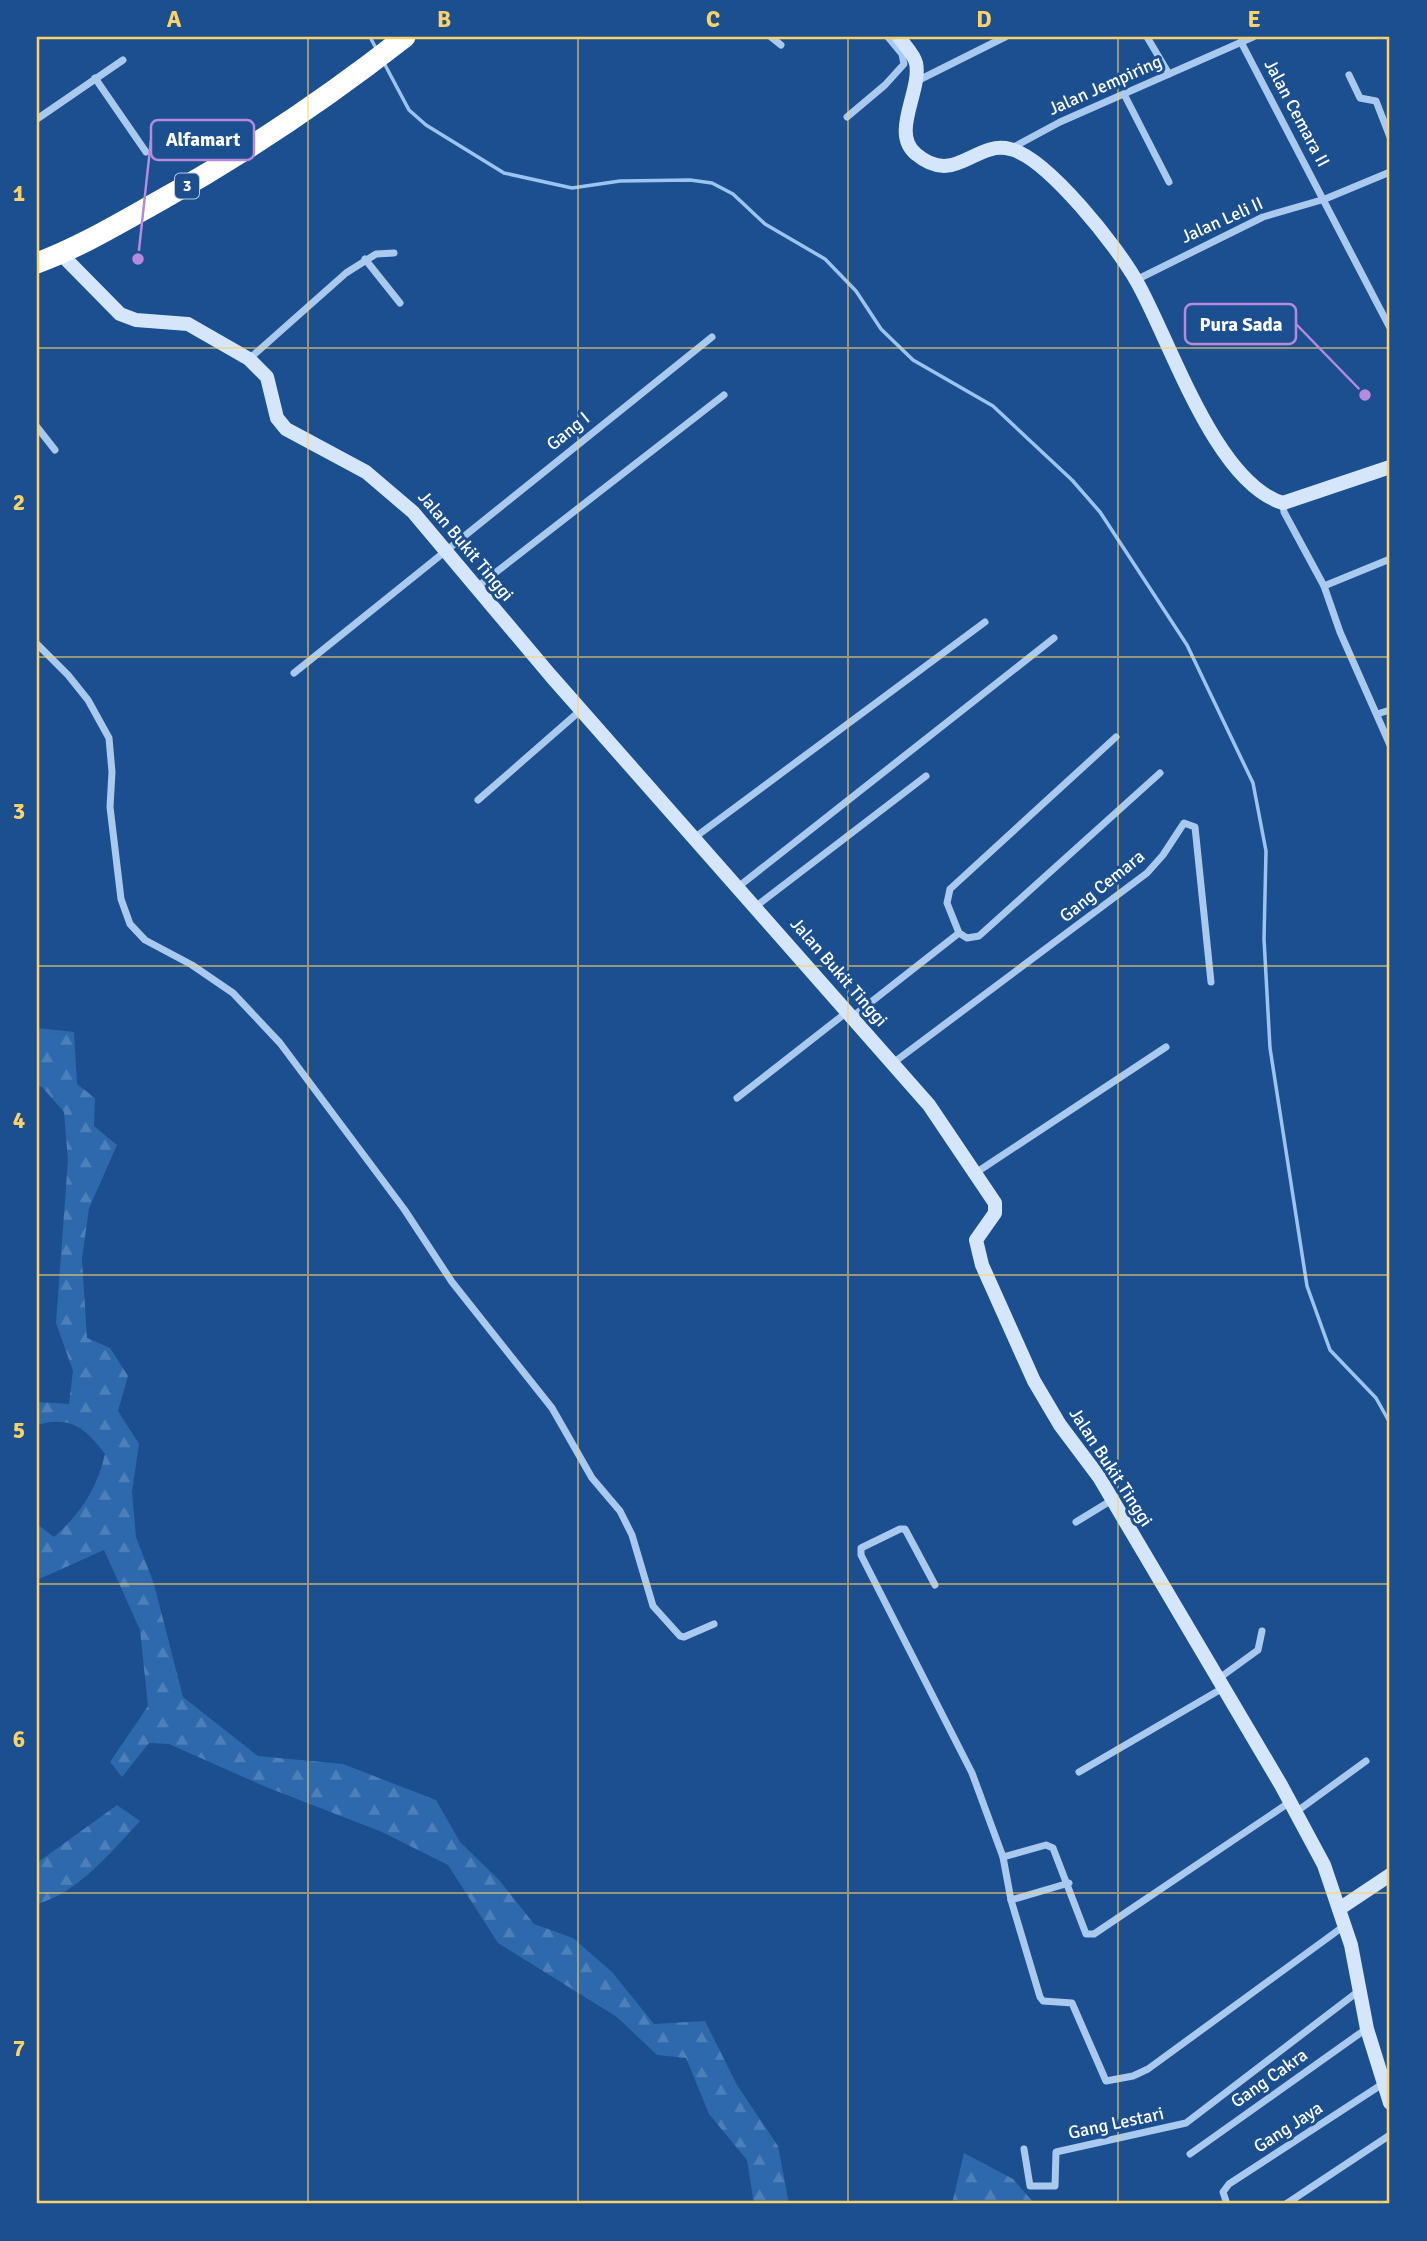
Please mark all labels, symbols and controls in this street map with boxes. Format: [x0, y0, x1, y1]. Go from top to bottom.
text: A [167, 5, 182, 34]
text: B [437, 5, 451, 34]
text: C [706, 5, 720, 34]
text: D [976, 5, 992, 34]
text: E [1247, 5, 1261, 34]
street label: Jalan Jempiring [1045, 50, 1165, 120]
street label: Jalan Cemara II [1260, 56, 1334, 170]
callout: Alfamart [151, 120, 254, 160]
text: Alfamart [166, 128, 240, 152]
road number: 3 [175, 174, 199, 198]
text: 1 [13, 179, 25, 208]
street label: Jalan Leli II [1178, 192, 1266, 248]
callout: Pura Sada [1185, 304, 1296, 344]
text: Pura Sada [1200, 313, 1283, 337]
street label: Gang I [542, 407, 594, 455]
street label: Jalan Bukit Tinggi [414, 486, 518, 606]
text: 2 [13, 488, 25, 517]
text: 3 [13, 797, 25, 826]
street label: Gang Cemara [1055, 845, 1149, 927]
street label: Jalan Bukit Tinggi [786, 913, 892, 1031]
text: 4 [13, 1106, 25, 1135]
street label: Jalan Bukit Tinggi [1064, 1404, 1158, 1530]
text: 5 [13, 1416, 25, 1445]
text: 6 [13, 1725, 25, 1754]
text: 7 [13, 2034, 25, 2063]
street label: Gang Cakra [1226, 2044, 1312, 2112]
street label: Gang Jaya [1249, 2097, 1327, 2157]
street label: Gang Lestari [1066, 2102, 1166, 2144]

